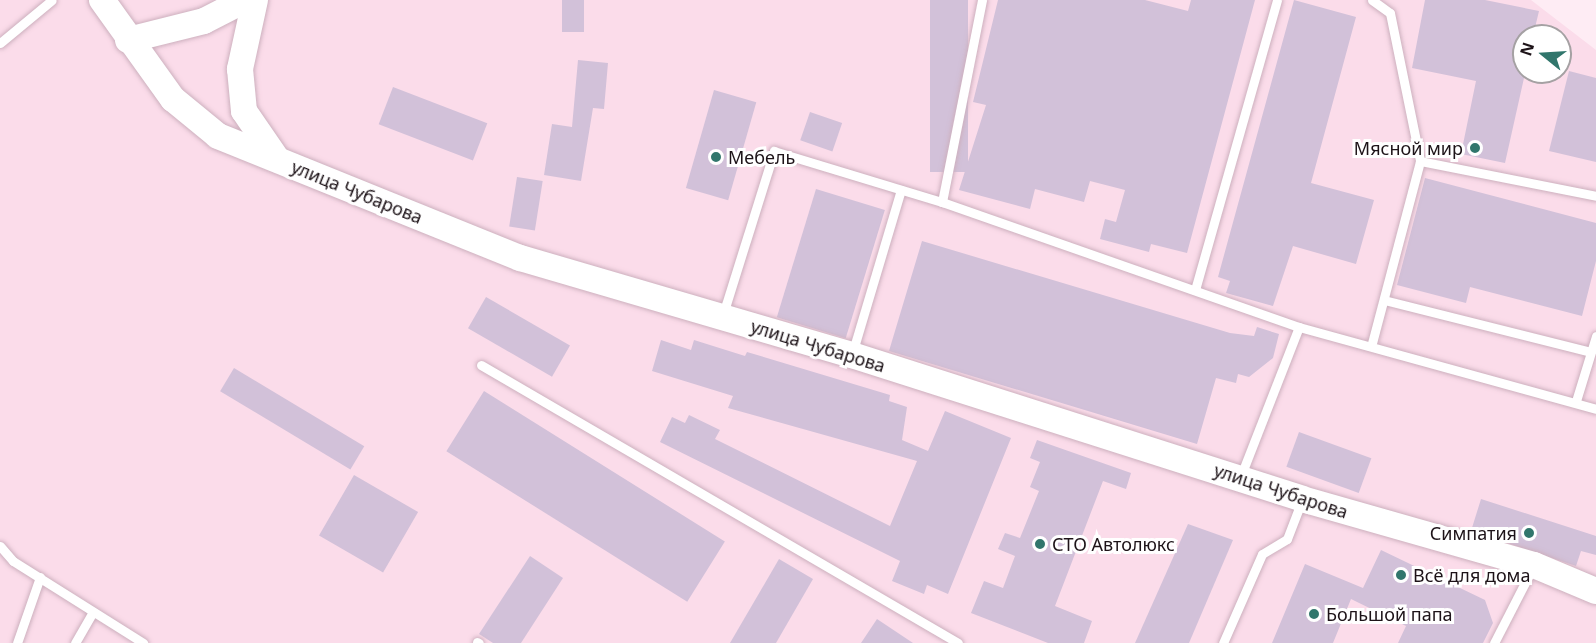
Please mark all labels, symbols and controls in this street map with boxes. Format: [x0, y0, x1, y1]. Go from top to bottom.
north arrow [1512, 24, 1572, 84]
text: N [1514, 39, 1539, 59]
place label: Мясной мир [1354, 137, 1463, 159]
marker: Мясной мир [1468, 141, 1482, 155]
place label: Мебель [728, 146, 795, 168]
marker: Мебель [709, 150, 723, 164]
street label: улица Чубарова [288, 156, 426, 228]
street label: улица Чубарова [748, 315, 888, 377]
street label: улица Чубарова [1211, 459, 1351, 523]
place label: Симпатия [1430, 522, 1517, 544]
marker: Симпатия [1522, 526, 1536, 540]
place label: СТО Автолюкс [1052, 533, 1175, 555]
marker: СТО Автолюкс [1033, 537, 1047, 551]
place label: Всё для дома [1413, 564, 1530, 586]
marker: Всё для дома [1394, 568, 1408, 582]
place label: Большой папа [1326, 603, 1453, 625]
marker: Большой папа [1307, 607, 1321, 621]

